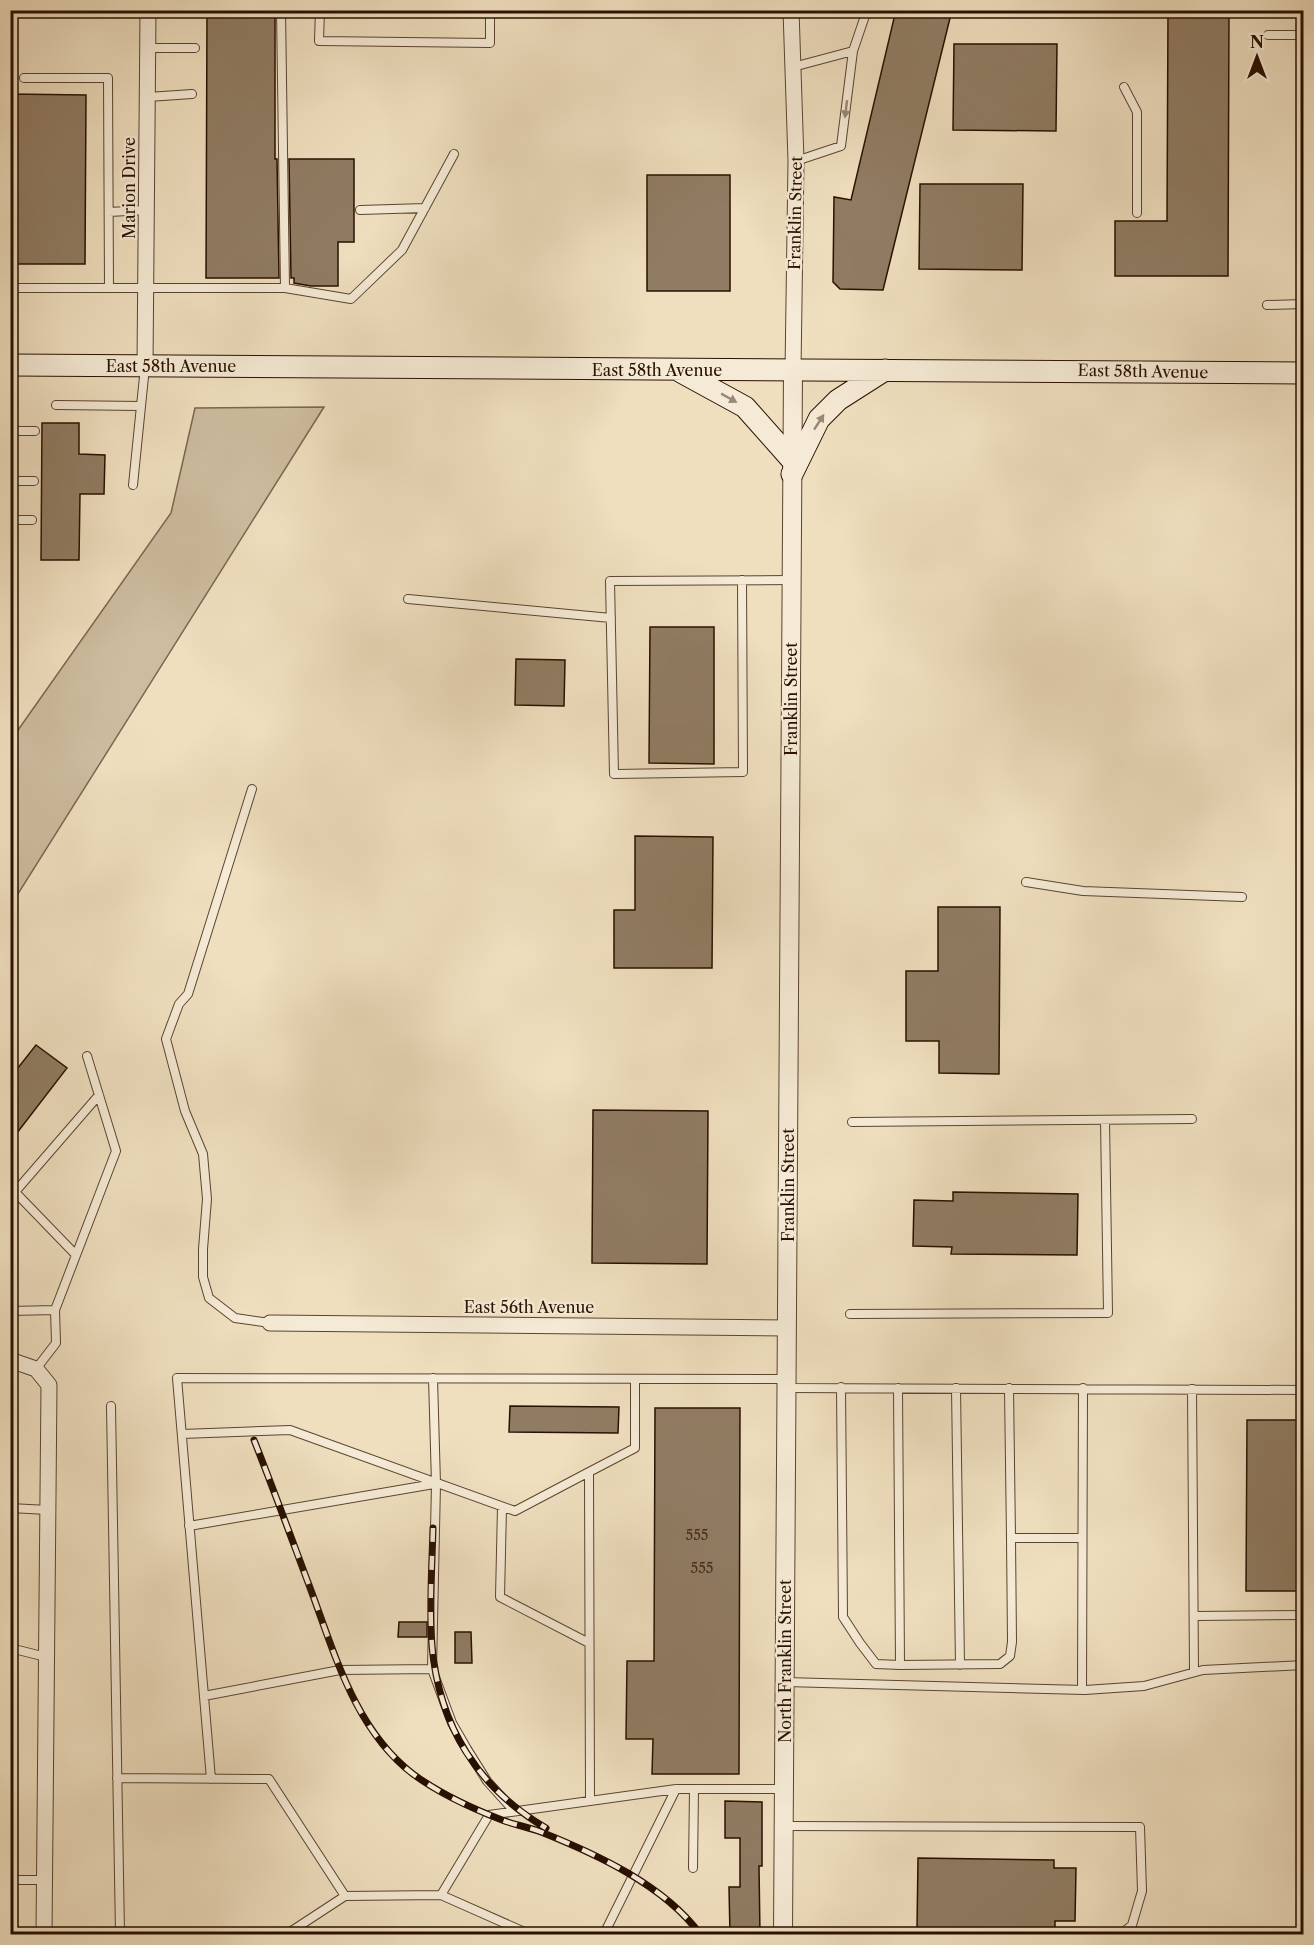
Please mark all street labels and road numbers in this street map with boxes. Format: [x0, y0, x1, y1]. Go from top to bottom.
street label: Marion Drive [119, 137, 139, 239]
street label: Franklin Street [784, 156, 806, 270]
street label: East 58th Avenue [106, 356, 236, 376]
street label: East 58th Avenue [592, 360, 722, 380]
street label: East 58th Avenue [1078, 360, 1208, 382]
street label: Franklin Street [781, 642, 801, 756]
street label: Franklin Street [778, 1128, 798, 1242]
street label: East 56th Avenue [464, 1297, 594, 1317]
street label: North Franklin Street [775, 1579, 795, 1743]

